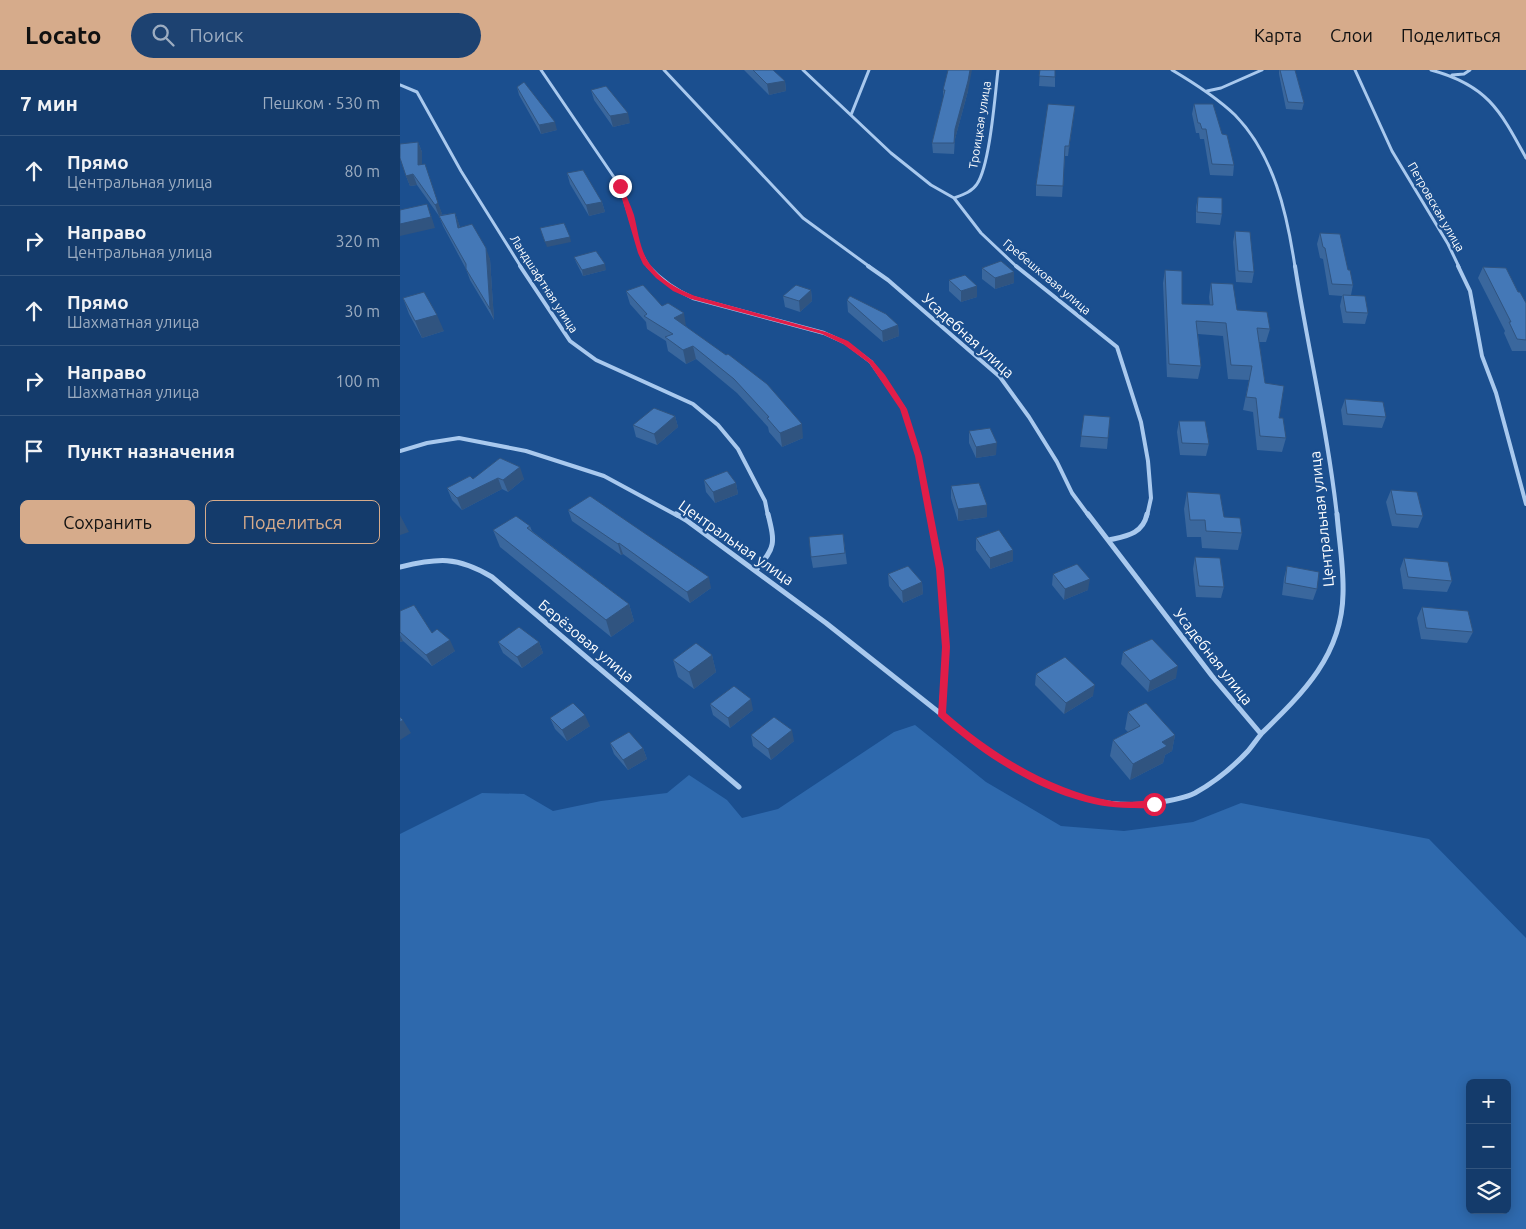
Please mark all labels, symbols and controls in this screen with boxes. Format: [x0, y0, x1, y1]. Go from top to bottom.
search box [131, 13, 481, 58]
icon: search [149, 21, 177, 49]
text: Locato [25, 22, 101, 49]
text: Поиск [189, 24, 244, 46]
text: Карта [1254, 25, 1302, 45]
text: Слои [1330, 25, 1373, 45]
text: Поделиться [1401, 25, 1501, 45]
street label: Троицкая улица [966, 80, 993, 170]
text: 7 мин [20, 91, 78, 115]
text: Пешком · 530 m [262, 94, 380, 112]
text: Прямо [67, 151, 129, 173]
icon: ahead [20, 157, 48, 185]
street label: Петровская улица [1406, 160, 1467, 254]
text: 80 m [344, 162, 380, 180]
text: Центральная улица [67, 173, 212, 191]
route end [609, 175, 632, 198]
text: Направо [67, 221, 147, 243]
icon: right [20, 227, 48, 255]
text: 320 m [335, 232, 380, 250]
street label: Ландшафтная улица [508, 232, 581, 335]
street label: Гребешковая улица [1001, 236, 1094, 317]
text: Центральная улица [67, 243, 212, 261]
street label: Усадебная улица [919, 290, 1018, 381]
text: Прямо [67, 291, 129, 313]
icon: ahead [20, 297, 48, 325]
text: 30 m [344, 302, 380, 320]
text: Шахматная улица [67, 313, 199, 331]
text: Направо [67, 361, 147, 383]
icon: right [20, 367, 48, 395]
text: 100 m [335, 372, 380, 390]
text: Шахматная улица [67, 383, 199, 401]
icon: arrive [20, 437, 48, 465]
text: Пункт назначения [67, 440, 235, 462]
street label: Центральная улица [1306, 450, 1337, 588]
street label: Центральная улица [676, 497, 797, 589]
button: Сохранить [20, 500, 195, 544]
button: Поделиться [205, 500, 380, 544]
street label: Берёзовая улица [535, 596, 637, 685]
street label: Усадебная улица [1170, 605, 1256, 708]
route start [1143, 793, 1166, 816]
map controls [1466, 1079, 1511, 1214]
button: + [1466, 1079, 1511, 1124]
button: − [1466, 1124, 1511, 1169]
button: layers [1466, 1169, 1511, 1214]

